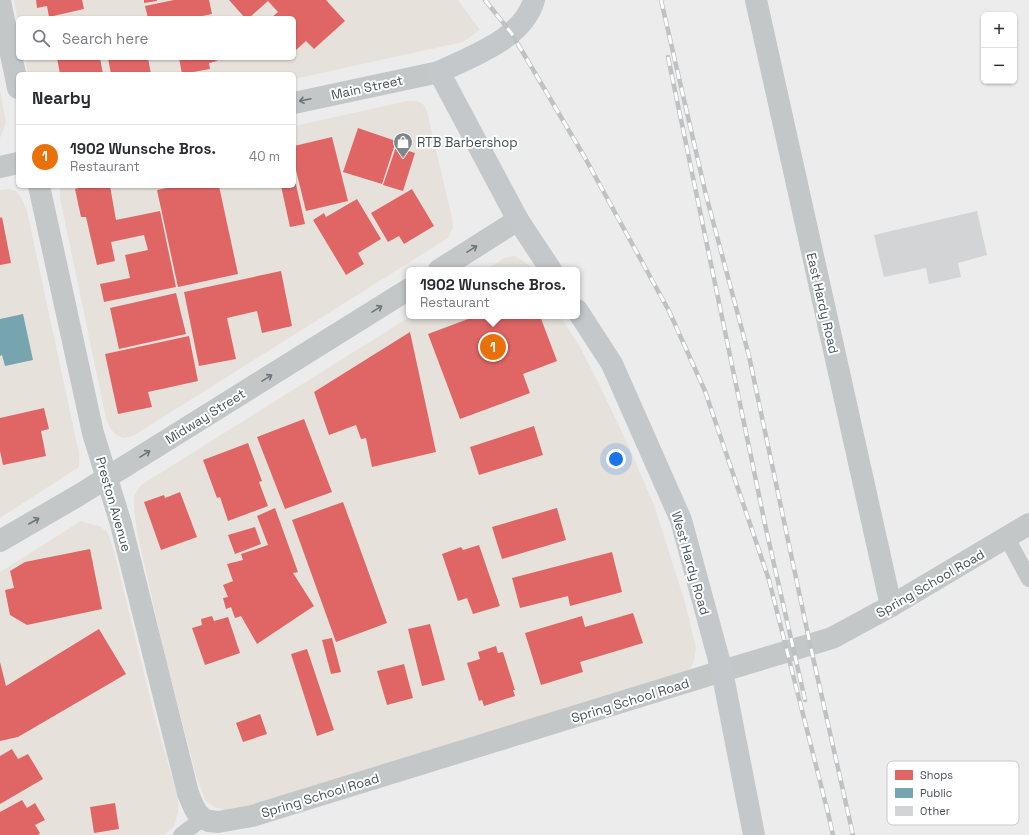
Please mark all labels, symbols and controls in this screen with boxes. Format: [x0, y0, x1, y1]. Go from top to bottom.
map controls [981, 12, 1017, 84]
button: + [981, 12, 1017, 48]
search box [16, 16, 296, 60]
icon: search [30, 27, 52, 49]
text: Search here [62, 29, 148, 48]
button: − [981, 48, 1017, 84]
street label: Main Street [330, 72, 405, 103]
text: Nearby [32, 87, 91, 109]
one-way arrow [299, 97, 312, 105]
shop icon: RTB Barbershop [392, 131, 414, 159]
place label: RTB Barbershop [417, 134, 518, 151]
text: 1902 Wunsche Bros. [70, 139, 216, 158]
text: 1 [42, 148, 48, 165]
text: 40 m [249, 148, 280, 165]
text: Restaurant [70, 158, 140, 175]
one-way arrow [466, 245, 477, 253]
street label: East Hardy Road [803, 251, 842, 355]
popup [406, 267, 580, 319]
text: 1902 Wunsche Bros. [420, 275, 566, 294]
text: Restaurant [420, 294, 490, 311]
one-way arrow [371, 304, 383, 312]
pin: 1 [480, 332, 506, 362]
one-way arrow [261, 373, 273, 381]
street label: Midway Street [162, 385, 249, 448]
one-way arrow [139, 449, 151, 457]
your location [606, 449, 626, 469]
street label: Preston Avenue [92, 455, 135, 553]
street label: West Hardy Road [668, 509, 713, 617]
one-way arrow [28, 517, 40, 525]
street label: Spring School Road [873, 545, 987, 621]
street label: Spring School Road [569, 674, 691, 726]
legend [887, 761, 1019, 825]
text: Shops [920, 768, 953, 782]
street label: Spring School Road [259, 769, 381, 821]
text: Public [920, 786, 952, 800]
text: Other [920, 804, 950, 818]

